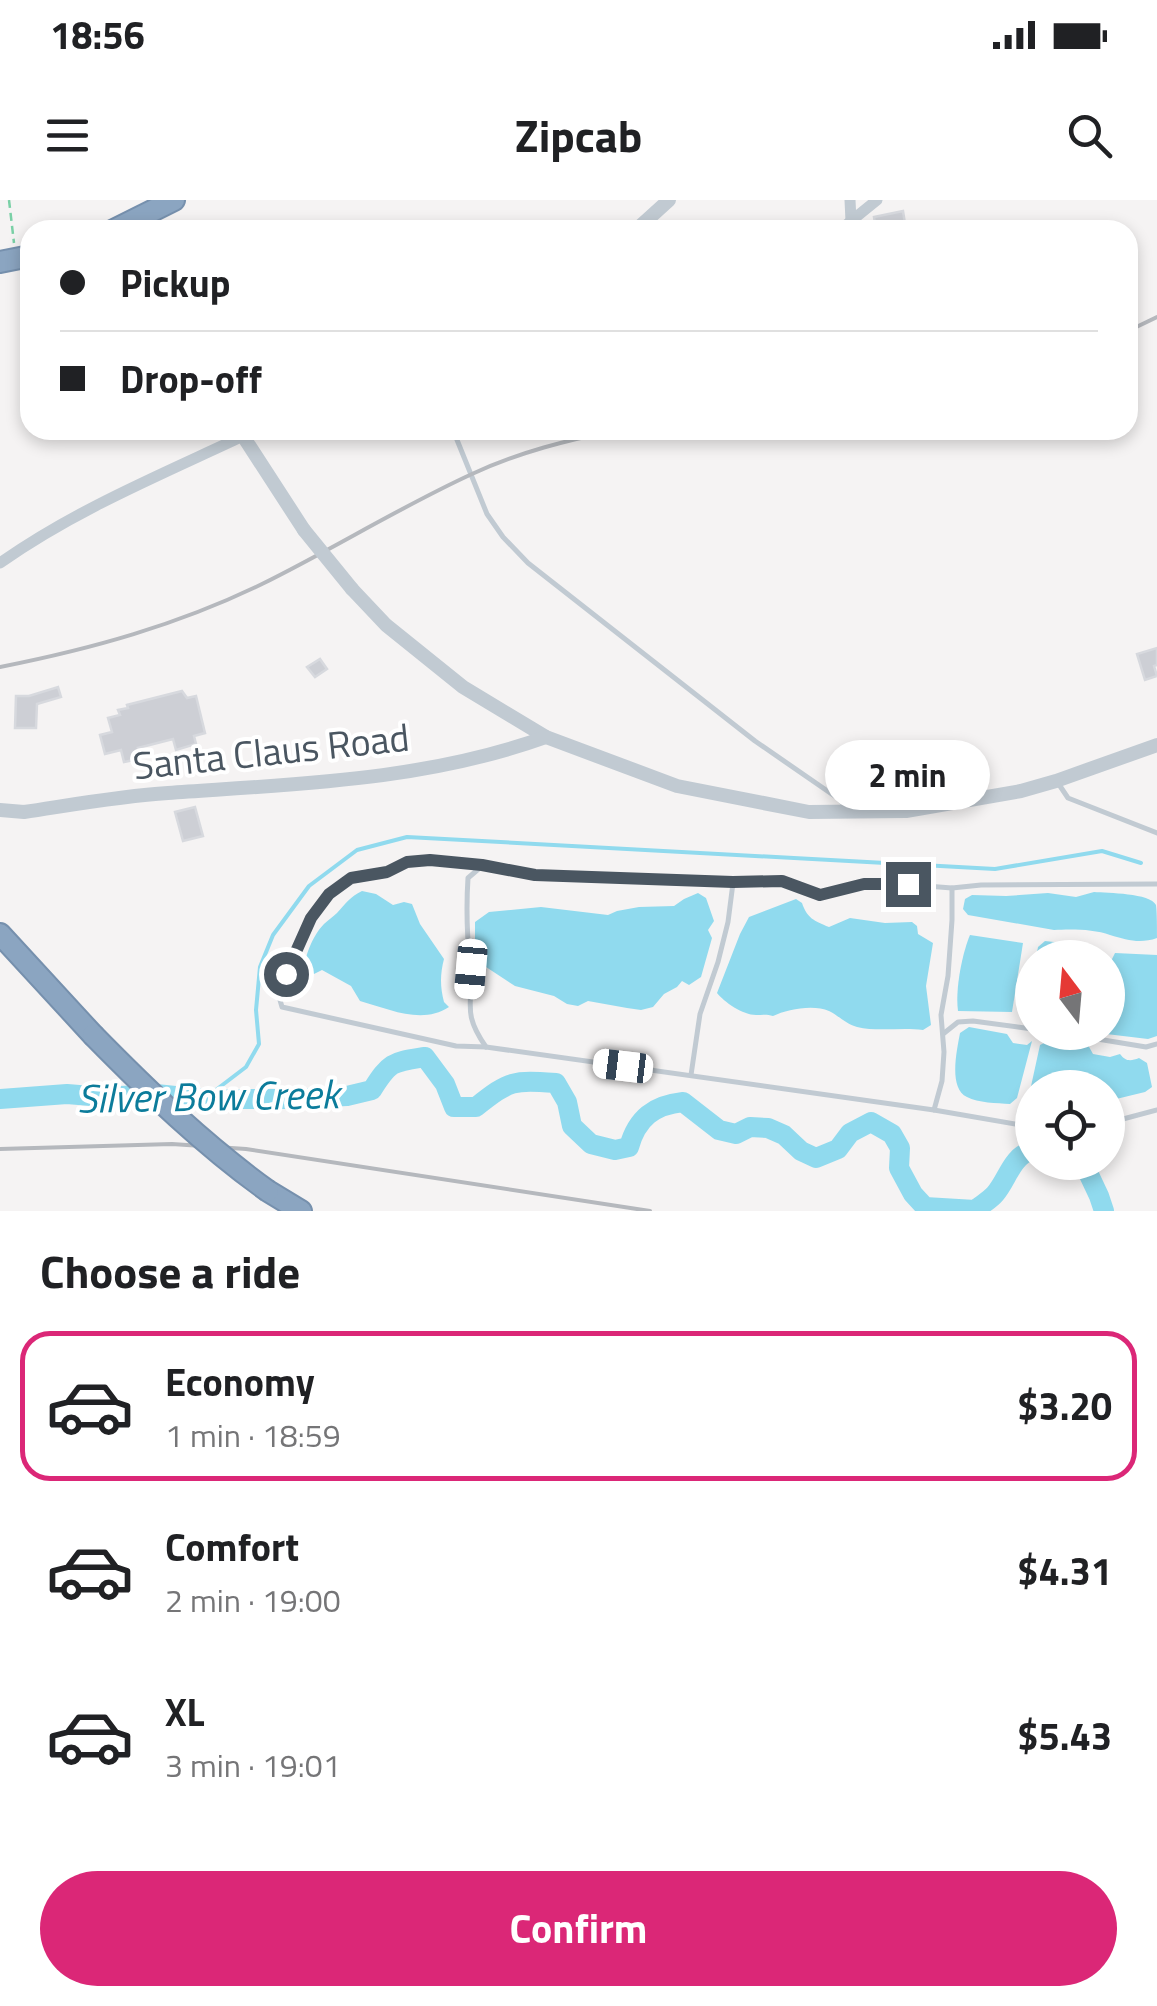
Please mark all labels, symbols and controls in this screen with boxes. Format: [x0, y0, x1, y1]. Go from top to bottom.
text: 18:56 [50, 6, 145, 64]
text: Zipcab [515, 101, 642, 169]
icon: menu [40, 108, 95, 163]
icon: search [1062, 108, 1117, 163]
text: Pickup [120, 254, 230, 312]
text: Drop-off [120, 350, 262, 408]
street label: Santa Claus Road [130, 708, 412, 794]
callout: 2 min [826, 739, 990, 809]
text: 2 min [869, 751, 946, 799]
route end [886, 862, 931, 907]
car [453, 938, 489, 1000]
north arrow [1015, 940, 1125, 1050]
map controls [1015, 940, 1125, 1180]
route start [264, 952, 309, 997]
car [591, 1047, 655, 1085]
water label: Silver Bow Creek [77, 1063, 344, 1129]
button: locate [1015, 1070, 1125, 1180]
text: Choose a ride [40, 1237, 300, 1305]
text: Economy [165, 1353, 315, 1411]
icon: car [45, 1361, 135, 1451]
text: $3.20 [1017, 1377, 1112, 1435]
text: 1 min · 18:59 [165, 1411, 341, 1459]
text: Comfort [165, 1518, 299, 1576]
icon: car [45, 1526, 135, 1616]
text: $4.31 [1017, 1542, 1112, 1600]
text: 2 min · 19:00 [165, 1576, 341, 1624]
text: XL [165, 1683, 205, 1741]
icon: car [45, 1691, 135, 1781]
text: $5.43 [1017, 1707, 1112, 1765]
text: 3 min · 19:01 [165, 1741, 341, 1789]
button: Confirm [40, 1871, 1117, 1986]

